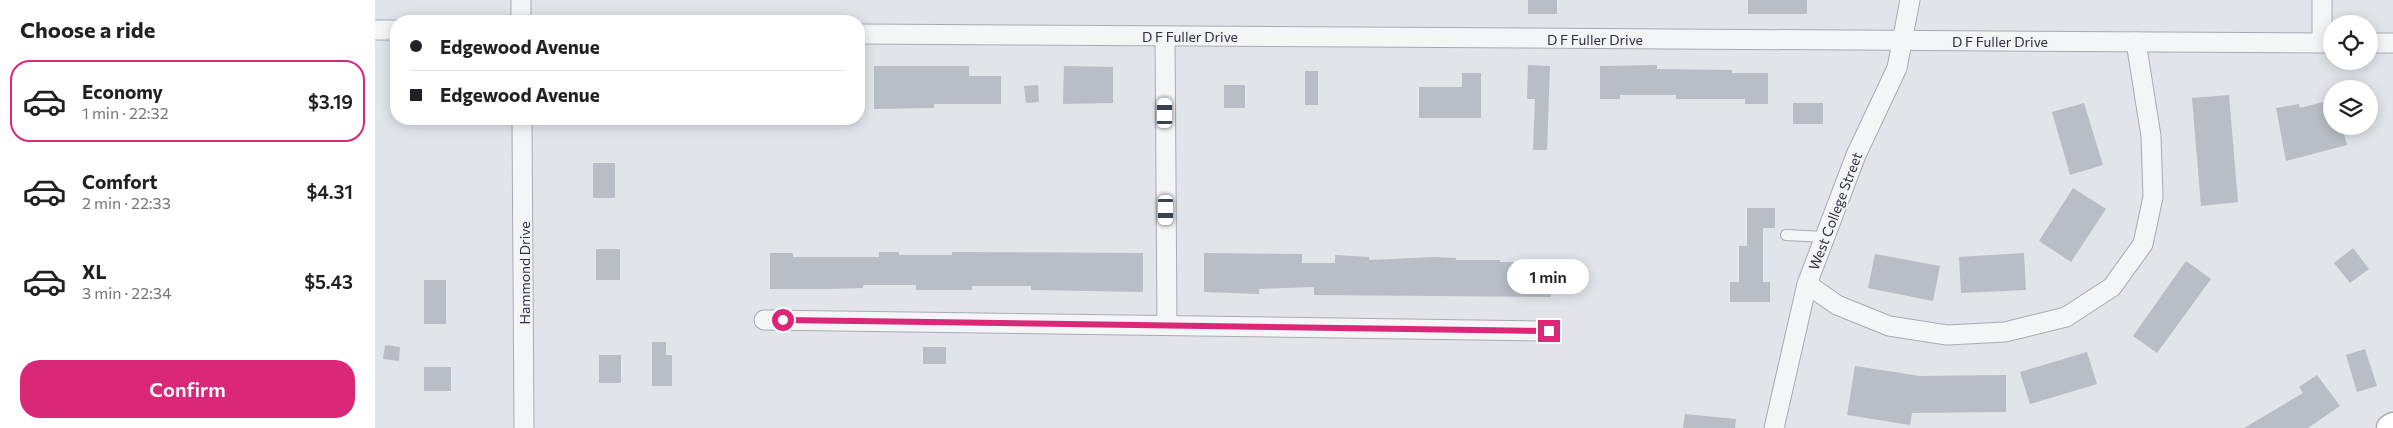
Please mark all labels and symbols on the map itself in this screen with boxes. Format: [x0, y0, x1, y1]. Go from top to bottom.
street label: D F Fuller Drive [1142, 28, 1238, 45]
street label: D F Fuller Drive [1547, 31, 1643, 48]
street label: D F Fuller Drive [1952, 33, 2048, 50]
car [1157, 98, 1172, 128]
street label: West College Street [1805, 149, 1865, 272]
car [1158, 195, 1173, 225]
street label: Hammond Drive [516, 221, 533, 325]
callout: 1 min [1508, 258, 1590, 294]
route start [772, 309, 794, 331]
route end [1538, 320, 1560, 342]

